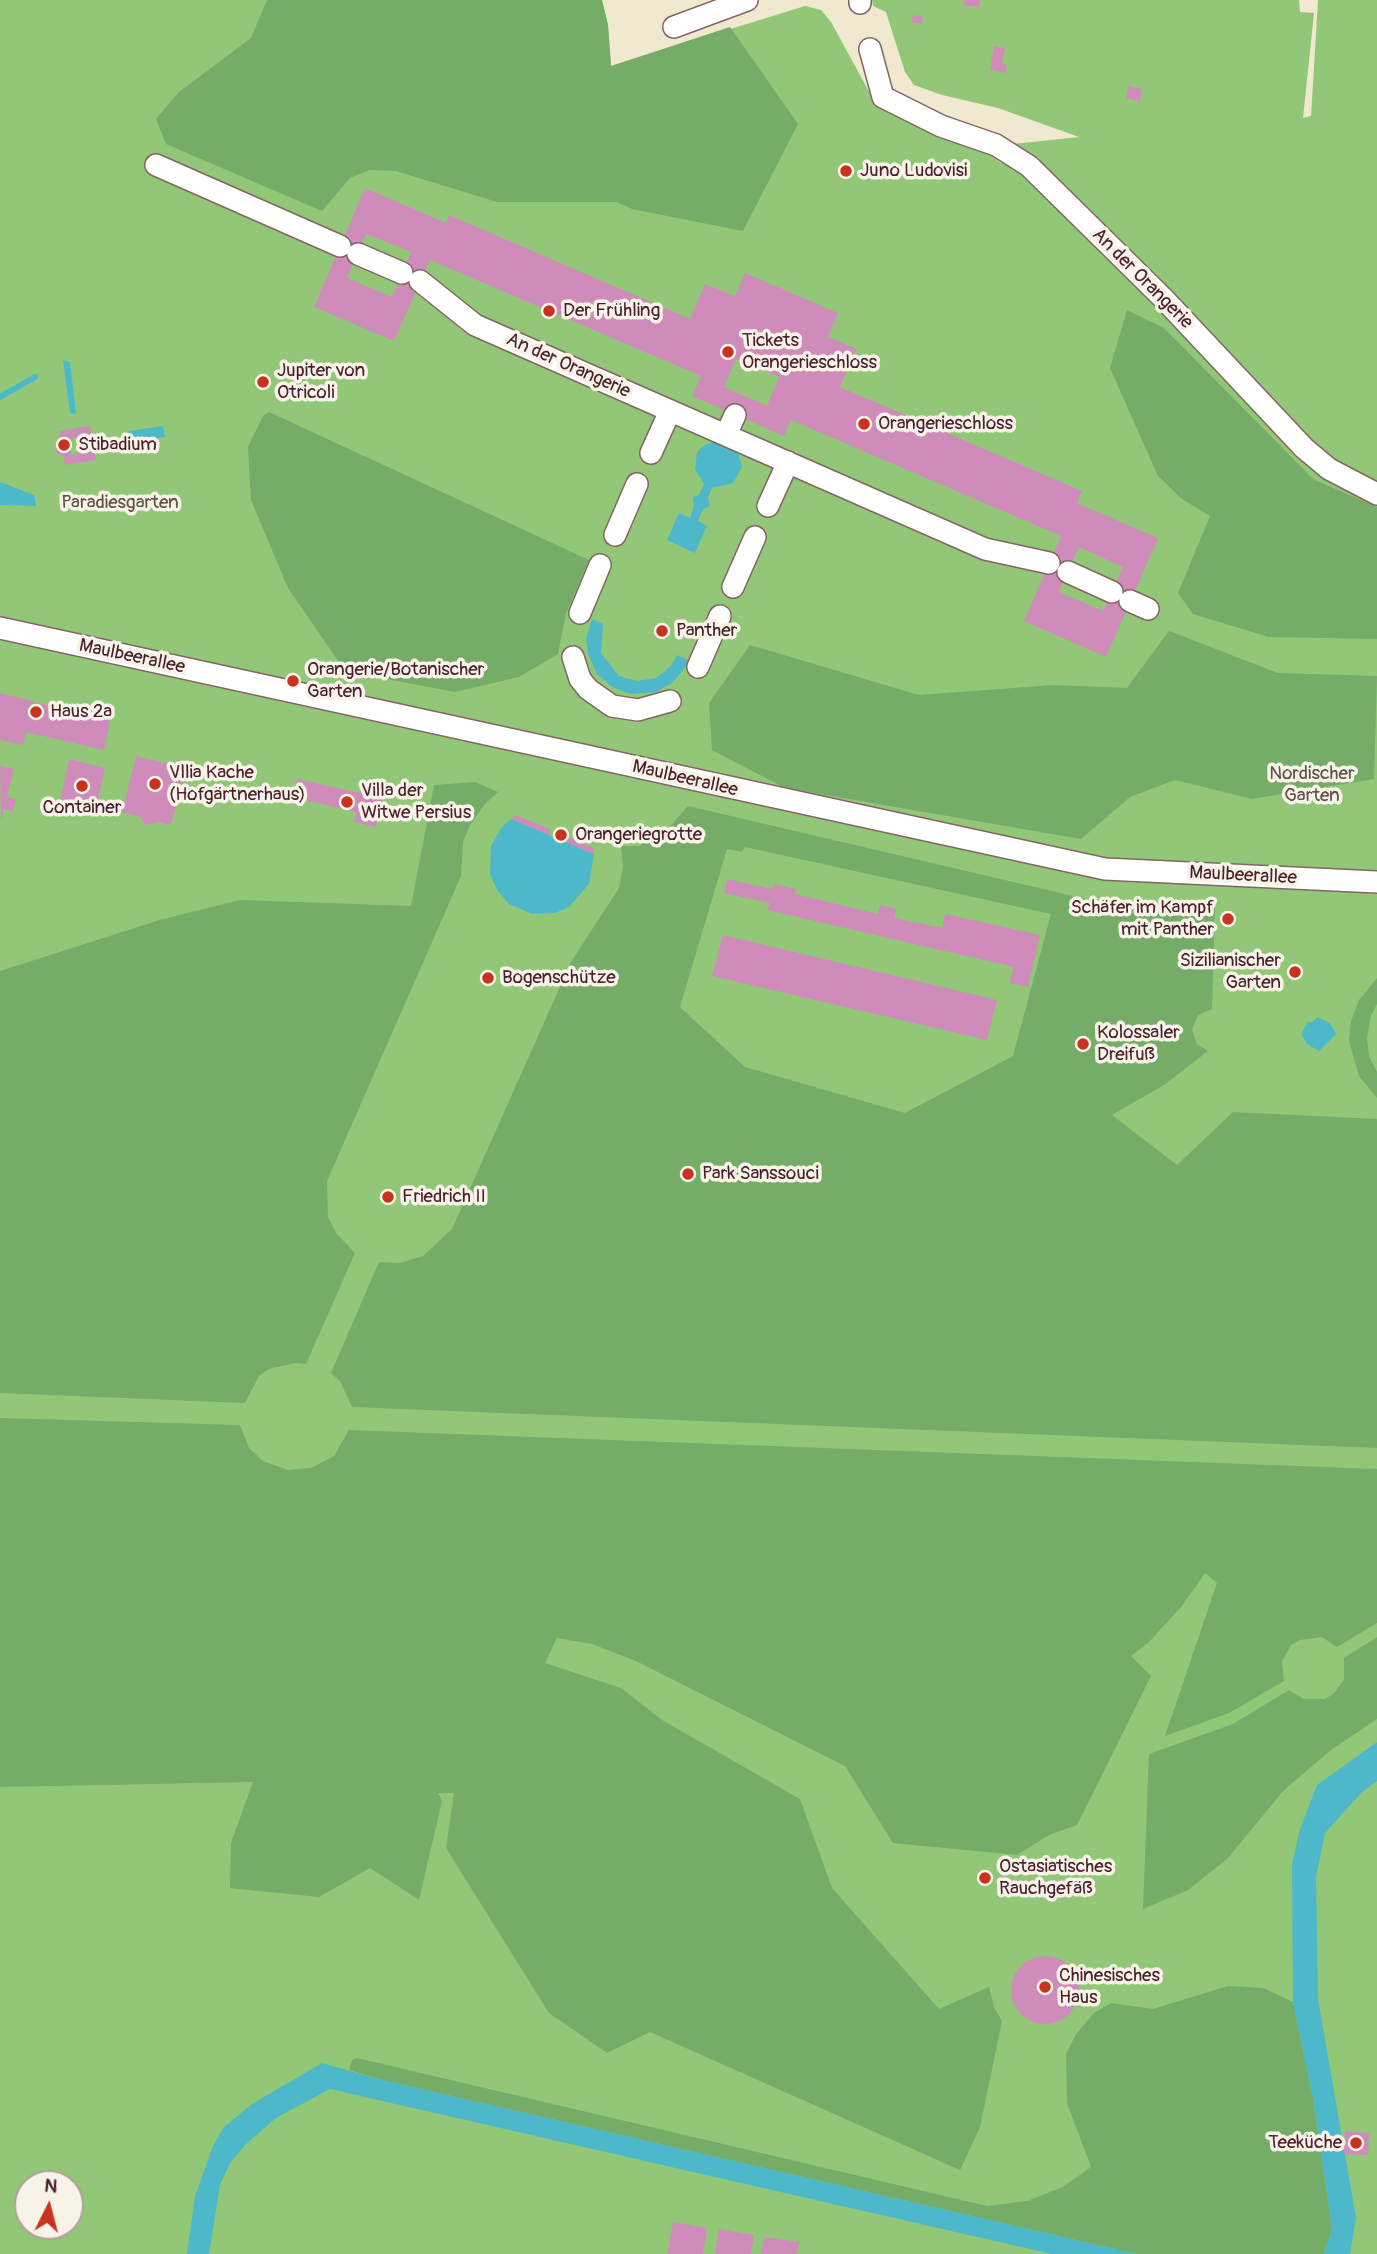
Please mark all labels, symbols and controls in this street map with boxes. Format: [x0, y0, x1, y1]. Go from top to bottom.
place label: Juno Ludovisi [860, 160, 967, 182]
marker: Juno Ludovisi [838, 163, 854, 179]
street label: An der Orangerie [1087, 224, 1197, 334]
place label: Der Frühling [563, 300, 660, 322]
marker: Der Frühling [541, 303, 557, 319]
street label: An der Orangerie [502, 328, 634, 404]
place label: Tickets Orangerieschloss [742, 330, 877, 374]
marker: Tickets Orangerieschloss [720, 344, 736, 360]
place label: Jupiter von Otricoli [277, 360, 365, 404]
marker: Jupiter von Otricoli [255, 374, 271, 390]
place label: Orangerieschloss [878, 413, 1013, 435]
marker: Orangerieschloss [856, 416, 872, 432]
place label: Stibadium [78, 434, 157, 456]
marker: Stibadium [56, 437, 72, 453]
park label: Paradiesgarten [61, 492, 179, 514]
place label: Panther [676, 620, 737, 642]
marker: Panther [654, 623, 670, 639]
street label: Maulbeerallee [77, 635, 187, 679]
place label: Orangerie/Botanischer Garten [307, 659, 484, 703]
marker: Orangerie/Botanischer Garten [285, 673, 301, 689]
place label: Haus 2a [50, 701, 112, 723]
marker: Haus 2a [28, 704, 44, 720]
street label: Maulbeerallee [630, 756, 740, 802]
place label: Vllia Kache (Hofgärtnerhaus) [169, 762, 306, 806]
park label: Nordischer Garten [1269, 763, 1355, 807]
marker: Vllia Kache (Hofgärtnerhaus) [147, 776, 163, 792]
marker: Container [74, 778, 90, 794]
place label: Villa der Witwe Persius [361, 780, 471, 824]
marker: Villa der Witwe Persius [339, 794, 355, 810]
place label: Container [43, 797, 121, 819]
place label: Orangeriegrotte [575, 824, 702, 846]
marker: Orangeriegrotte [553, 827, 569, 843]
street label: Maulbeerallee [1189, 862, 1297, 890]
place label: Schäfer im Kampf mit Panther [1071, 897, 1214, 941]
marker: Schäfer im Kampf mit Panther [1220, 911, 1236, 927]
place label: Sizilianischer Garten [1180, 950, 1281, 994]
marker: Sizilianischer Garten [1287, 964, 1303, 980]
place label: Bogenschütze [502, 967, 616, 989]
marker: Bogenschütze [480, 970, 496, 986]
place label: Kolossaler Dreifuß [1097, 1022, 1180, 1066]
marker: Kolossaler Dreifuß [1075, 1036, 1091, 1052]
place label: Park Sanssouci [702, 1163, 819, 1185]
marker: Park Sanssouci [680, 1166, 696, 1182]
place label: Friedrich II [402, 1186, 486, 1208]
marker: Friedrich II [380, 1189, 396, 1205]
place label: Ostasiatisches Rauchgefäß [999, 1856, 1112, 1900]
marker: Ostasiatisches Rauchgefäß [977, 1870, 993, 1886]
place label: Chinesisches Haus [1059, 1965, 1160, 2009]
marker: Chinesisches Haus [1037, 1979, 1053, 1995]
place label: Teeküche [1268, 2132, 1342, 2154]
marker: Teeküche [1348, 2135, 1364, 2151]
north arrow [14, 2170, 84, 2240]
text: N [43, 2173, 59, 2199]

